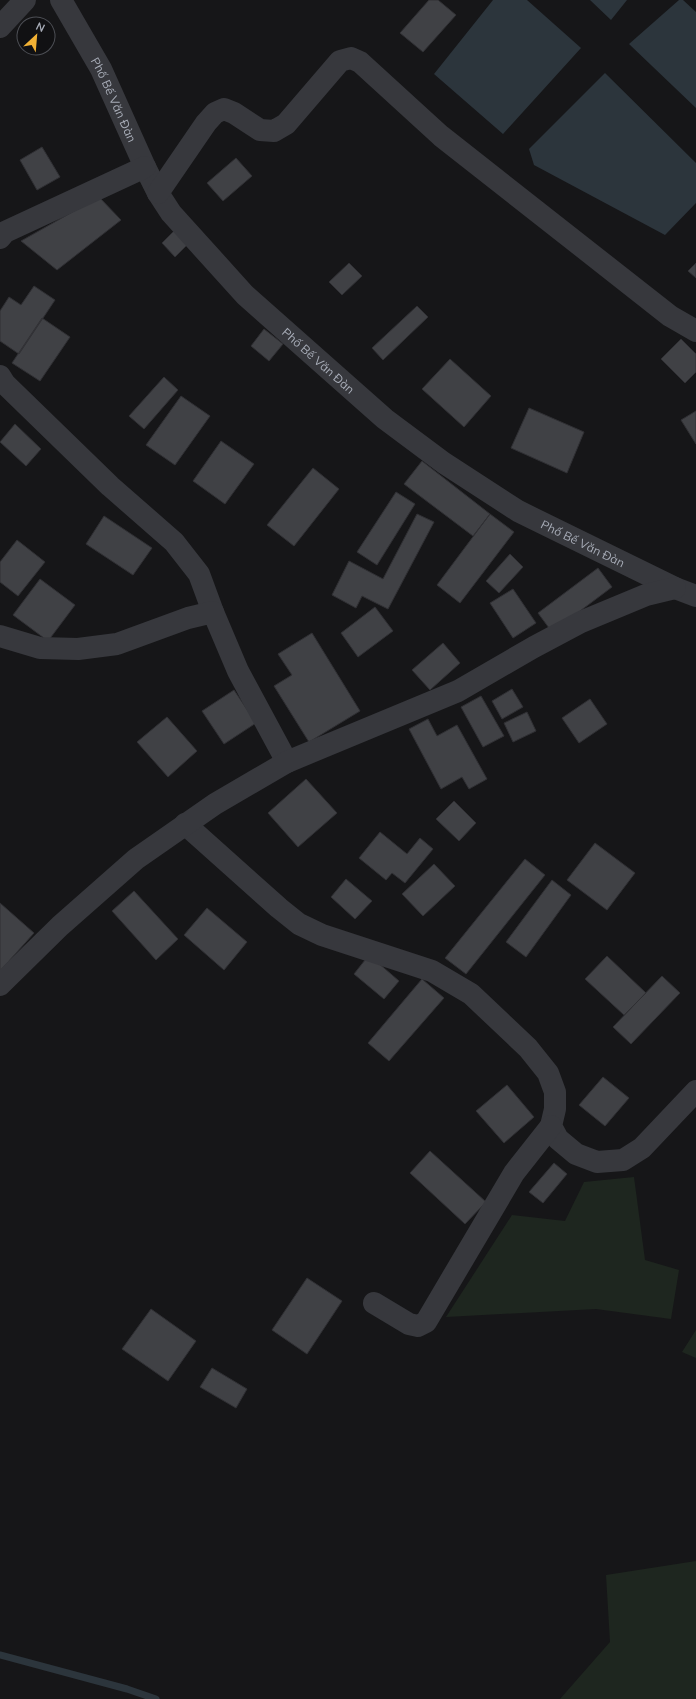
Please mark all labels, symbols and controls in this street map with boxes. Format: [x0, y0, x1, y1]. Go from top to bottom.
north arrow [16, 16, 56, 56]
text: N [34, 19, 47, 35]
street label: Phố Bế Văn Đàn [88, 54, 140, 144]
street label: Phố Bế Văn Đàn [279, 324, 358, 396]
street label: Phố Bế Văn Đàn [539, 516, 628, 570]

